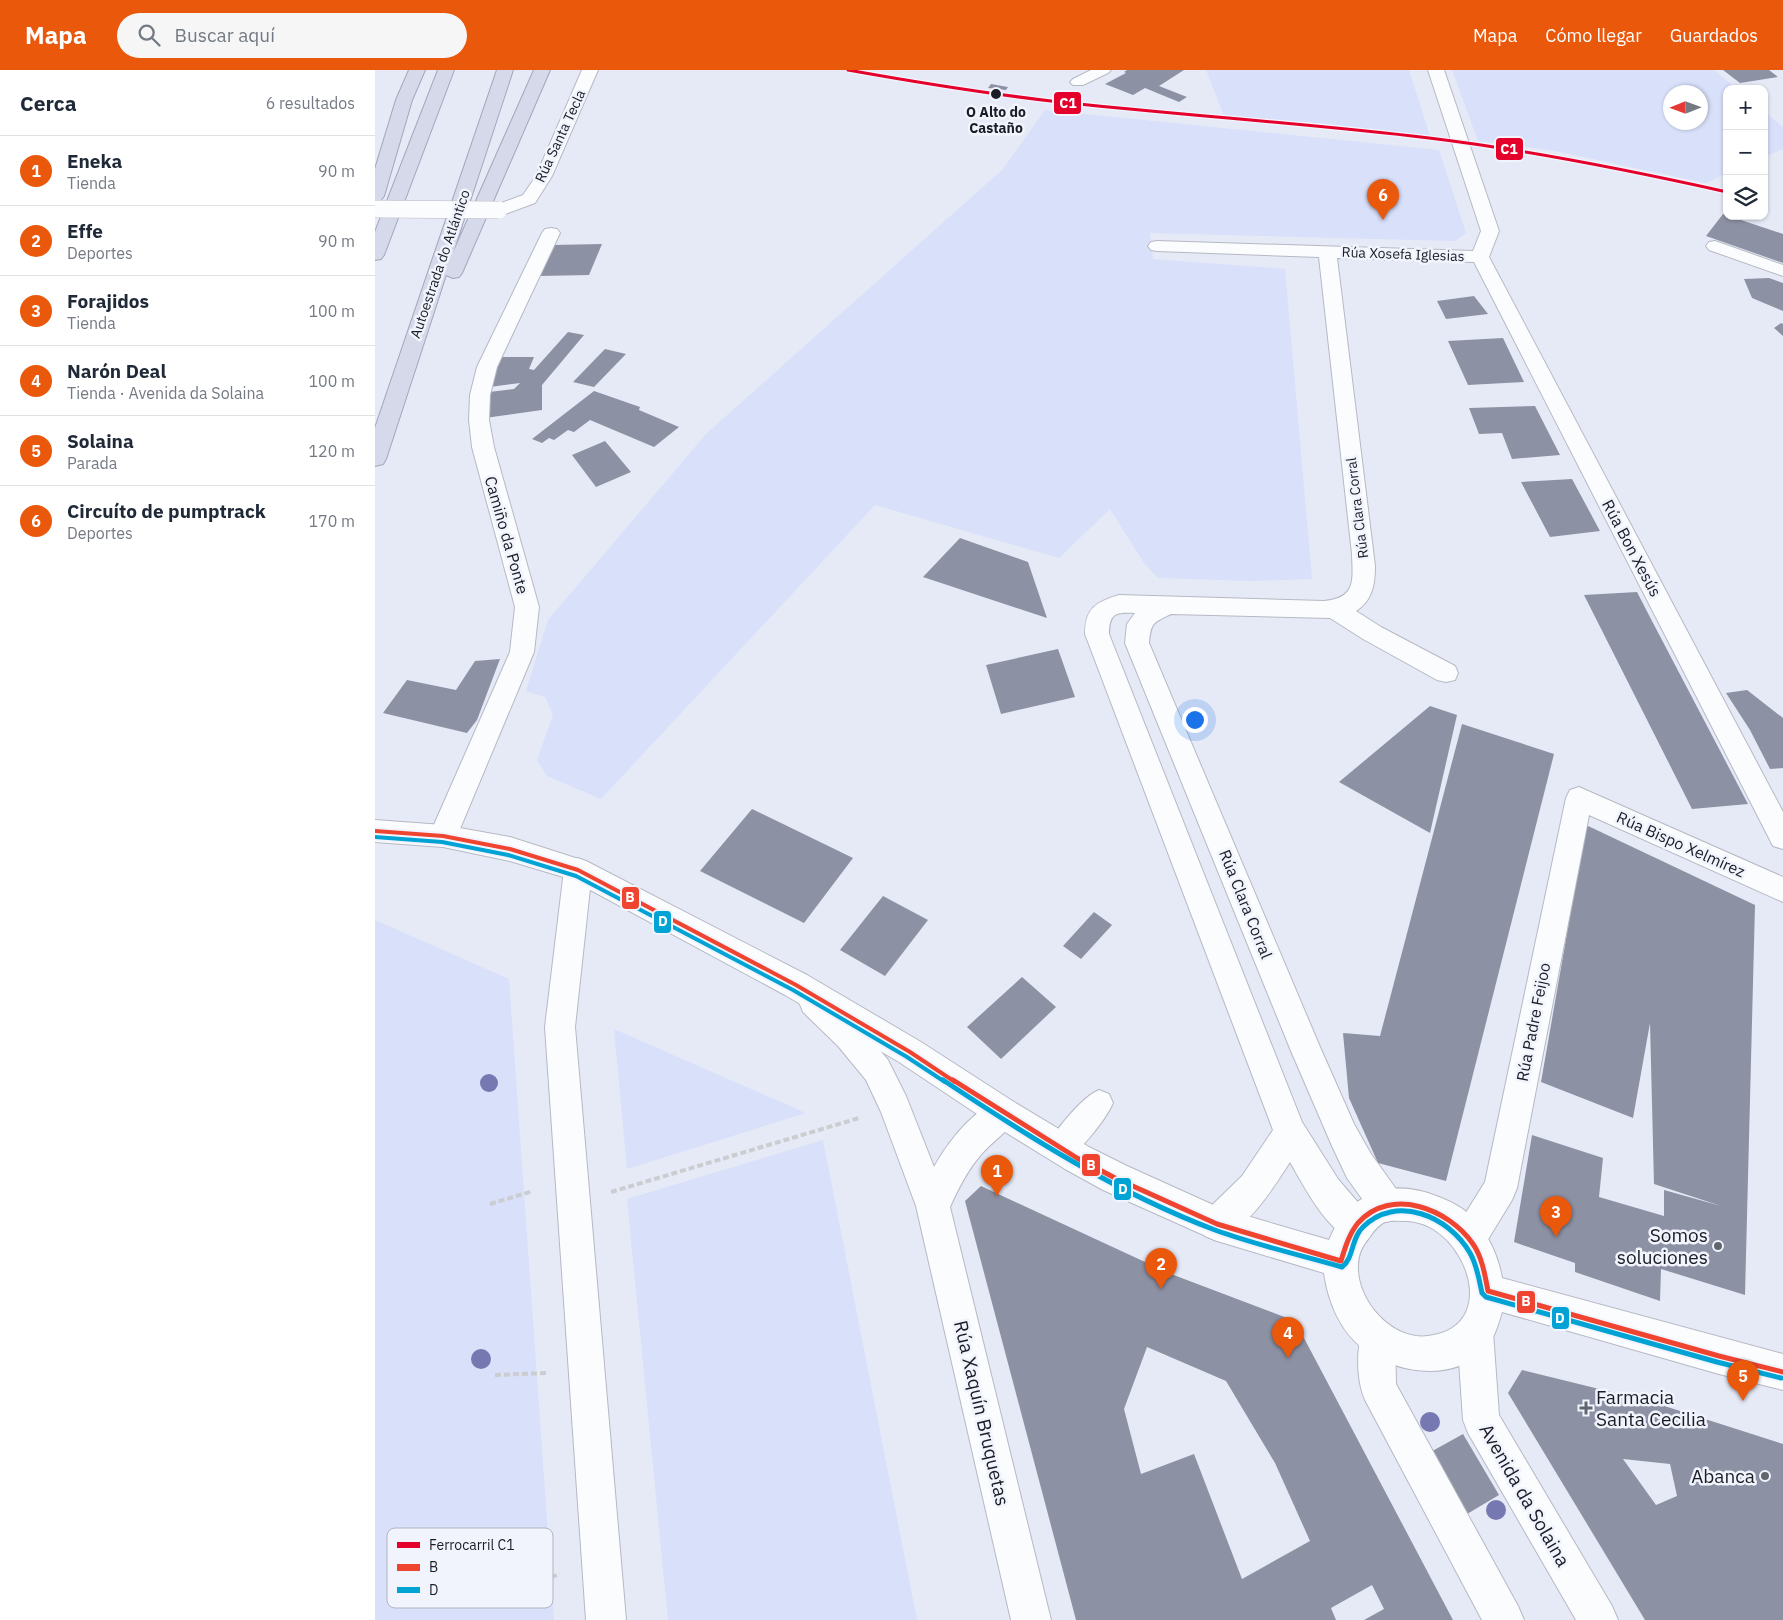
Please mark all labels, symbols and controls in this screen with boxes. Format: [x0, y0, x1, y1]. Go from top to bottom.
search box [117, 13, 467, 58]
text: Mapa [25, 19, 87, 51]
icon: search [135, 21, 163, 49]
text: Buscar aquí [175, 23, 275, 47]
text: Mapa [1473, 24, 1517, 47]
text: Cómo llegar [1545, 24, 1642, 47]
text: Guardados [1670, 24, 1758, 47]
north arrow [1663, 85, 1708, 130]
map controls [1723, 85, 1768, 220]
button: + [1723, 85, 1768, 130]
street label: Rúa Santa Tecla [531, 86, 590, 185]
marker: O Alto do Castaño [989, 87, 1003, 101]
text: Cerca [20, 89, 77, 117]
line badge: C1 [1053, 91, 1082, 115]
text: 6 resultados [266, 93, 355, 113]
text: C1 [1059, 94, 1077, 112]
place label: O Alto do Castaño [966, 103, 1026, 137]
button: − [1723, 130, 1768, 175]
line badge: C1 [1495, 137, 1524, 161]
text: C1 [1500, 140, 1518, 158]
text: Eneka [67, 149, 122, 173]
text: 1 [31, 161, 41, 181]
text: 90 m [318, 161, 355, 181]
text: Tienda [67, 173, 116, 193]
button: layers [1723, 175, 1768, 220]
pin: 6 [1367, 179, 1399, 220]
street label: Autoestrada do Atlántico [406, 187, 474, 341]
text: Effe [67, 219, 103, 243]
text: 2 [31, 231, 41, 251]
text: 90 m [318, 231, 355, 251]
text: Deportes [67, 243, 133, 263]
street label: Rúa Xosefa Iglesias [1341, 243, 1465, 265]
text: Forajidos [67, 289, 149, 313]
text: 3 [31, 301, 41, 321]
text: 100 m [308, 301, 355, 321]
text: Tienda [67, 313, 116, 333]
text: Narón Deal [67, 359, 166, 383]
text: 4 [31, 371, 41, 391]
text: 100 m [308, 371, 355, 391]
text: Tienda · Avenida da Solaina [67, 383, 264, 403]
text: Solaina [67, 429, 134, 453]
text: 5 [31, 441, 41, 461]
text: 120 m [308, 441, 355, 461]
text: Parada [67, 453, 117, 473]
street label: Rúa Clara Corral [1342, 456, 1372, 560]
street label: Camiño da Ponte [481, 474, 533, 596]
street label: Rúa Bon Xesús [1598, 496, 1666, 600]
text: Circuíto de pumptrack [67, 499, 266, 523]
text: 6 [31, 511, 41, 531]
text: 170 m [308, 511, 355, 531]
text: Deportes [67, 523, 133, 543]
your location [1182, 707, 1208, 733]
street label: Rúa Bispo Xelmírez [1614, 807, 1748, 881]
street label: Rúa Clara Corral [1215, 846, 1277, 962]
line badge: B [621, 886, 640, 910]
text: B [625, 888, 635, 906]
line badge: D [653, 910, 672, 934]
text: D [658, 912, 668, 930]
street label: Rúa Padre Feijoo [1512, 961, 1554, 1083]
line badge: B [1081, 1153, 1101, 1177]
pin: 1 [981, 1155, 1013, 1196]
text: B [1086, 1156, 1096, 1174]
line badge: D [1113, 1177, 1132, 1201]
text: D [1118, 1180, 1128, 1198]
pin: 3 [1540, 1196, 1572, 1237]
place label: Somos soluciones [1617, 1223, 1708, 1269]
marker: Somos soluciones [1712, 1240, 1724, 1252]
pin: 2 [1145, 1248, 1177, 1289]
line badge: B [1516, 1290, 1536, 1314]
text: B [1521, 1292, 1531, 1310]
line badge: D [1551, 1306, 1570, 1330]
text: D [1555, 1309, 1565, 1327]
pin: 4 [1272, 1317, 1304, 1358]
street label: Rúa Xaquín Bruquetas [949, 1318, 1015, 1508]
pin: 5 [1727, 1360, 1759, 1401]
place label: Farmacia Santa Cecilia [1596, 1385, 1706, 1431]
marker: Farmacia Santa Cecilia [1580, 1402, 1592, 1414]
street label: Avenida da Solaina [1474, 1419, 1576, 1571]
place label: Abanca [1691, 1464, 1755, 1488]
marker: Abanca [1759, 1470, 1771, 1482]
legend [387, 1528, 553, 1608]
text: Ferrocarril C1 [429, 1536, 515, 1554]
text: B [429, 1558, 438, 1576]
text: D [429, 1581, 438, 1599]

